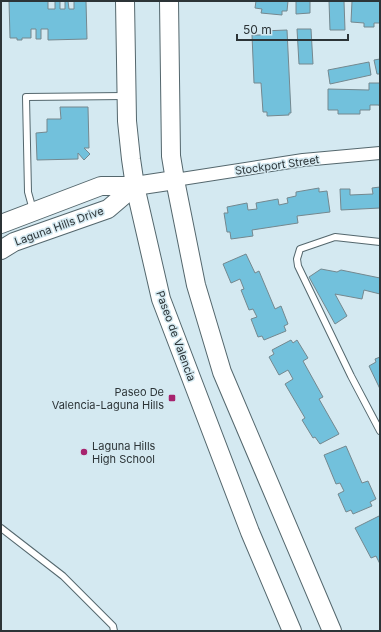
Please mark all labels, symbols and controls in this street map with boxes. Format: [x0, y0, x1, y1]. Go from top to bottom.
scale bar [237, 16, 348, 42]
text: 50 m [243, 22, 272, 37]
street label: Stockport Street [234, 152, 320, 178]
street label: Laguna Hills Drive [13, 203, 105, 249]
street label: Paseo de Valencia [153, 289, 199, 383]
place label: Paseo De Valencia-Laguna Hills [52, 385, 164, 412]
marker: Paseo De Valencia-Laguna Hills [167, 393, 177, 403]
place label: Laguna Hills High School [92, 439, 156, 466]
marker: Laguna Hills High School [79, 447, 89, 457]

